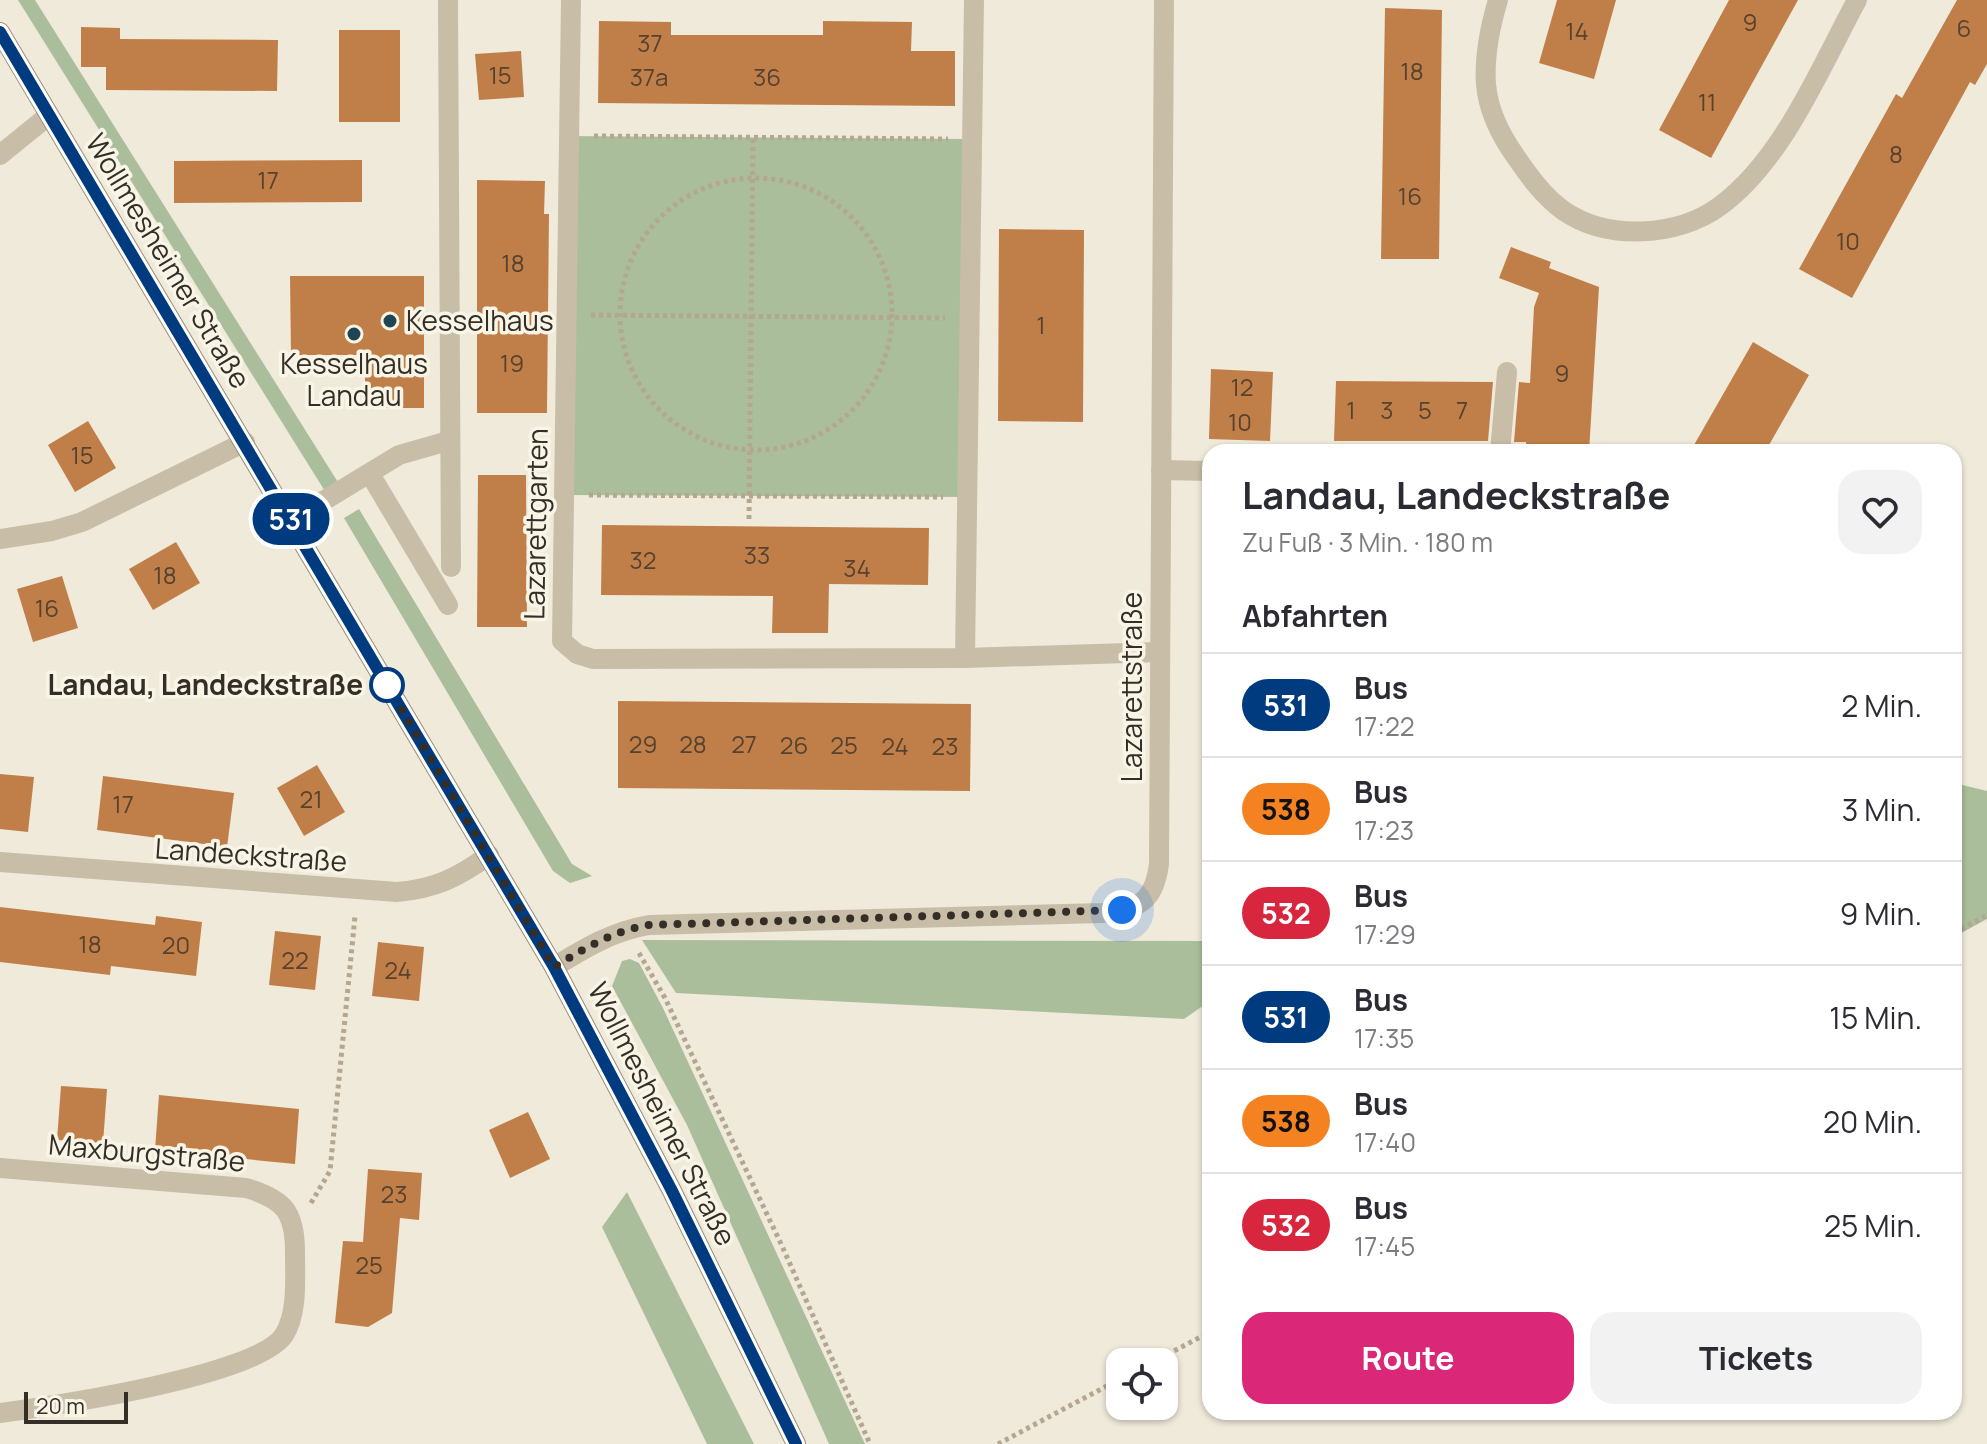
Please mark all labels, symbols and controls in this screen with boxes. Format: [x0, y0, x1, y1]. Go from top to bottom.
house number: 9 [1743, 5, 1757, 38]
house number: 6 [1957, 11, 1971, 44]
house number: 14 [1565, 14, 1589, 47]
house number: 37 [637, 26, 663, 59]
house number: 18 [1400, 54, 1424, 87]
house number: 15 [488, 58, 512, 91]
house number: 37a [630, 60, 668, 93]
house number: 36 [753, 60, 781, 93]
house number: 11 [1698, 85, 1716, 118]
street label: Wollmesheimer Straße [78, 126, 260, 395]
house number: 8 [1889, 137, 1903, 170]
house number: 17 [257, 163, 279, 196]
house number: 16 [1398, 179, 1422, 212]
house number: 10 [1836, 224, 1860, 257]
house number: 18 [501, 246, 525, 279]
place label: Kesselhaus [406, 301, 554, 339]
house number: 1 [1036, 308, 1046, 341]
marker: Kesselhaus [381, 312, 399, 330]
marker: Kesselhaus Landau [345, 325, 363, 343]
place label: Kesselhaus Landau [280, 344, 428, 414]
house number: 19 [500, 346, 524, 379]
house number: 9 [1555, 356, 1569, 389]
house number: 12 [1230, 370, 1254, 403]
house number: 1 [1346, 393, 1356, 426]
house number: 3 [1380, 393, 1394, 426]
house number: 5 [1418, 393, 1432, 426]
house number: 7 [1456, 393, 1468, 426]
house number: 10 [1228, 405, 1252, 438]
street label: Lazarettgarten [514, 428, 556, 620]
house number: 15 [70, 438, 94, 471]
text: Landau, Landeckstraße [1242, 468, 1670, 520]
button: heart [1838, 470, 1922, 554]
line badge: 531 [245, 493, 337, 545]
text: 531 [269, 500, 313, 538]
text: Zu Fuß · 3 Min. · 180 m [1242, 524, 1493, 560]
house number: 33 [744, 538, 770, 571]
house number: 32 [630, 543, 656, 576]
house number: 34 [843, 551, 871, 584]
house number: 18 [153, 558, 177, 591]
house number: 16 [35, 591, 59, 624]
street label: Lazarettstraße [1112, 592, 1150, 782]
text: Abfahrten [1242, 595, 1388, 636]
place label: Landau, Landeckstraße [47, 665, 363, 703]
text: Bus [1354, 667, 1408, 708]
marker: Landau, Landeckstraße [370, 668, 404, 702]
text: 2 Min. [1841, 685, 1922, 726]
text: 531 [1264, 686, 1308, 724]
text: 17:22 [1354, 708, 1415, 744]
house number: 29 [629, 727, 657, 760]
house number: 28 [679, 727, 707, 760]
house number: 27 [731, 727, 757, 760]
house number: 26 [780, 728, 808, 761]
house number: 25 [830, 728, 858, 761]
house number: 24 [881, 729, 909, 762]
house number: 23 [932, 729, 958, 762]
text: Bus [1354, 771, 1408, 812]
house number: 21 [299, 782, 323, 815]
house number: 17 [112, 787, 134, 820]
text: 3 Min. [1842, 789, 1922, 830]
text: 538 [1261, 790, 1311, 828]
text: 17:23 [1354, 812, 1414, 848]
street label: Landeckstraße [154, 828, 348, 880]
text: Bus [1354, 875, 1408, 916]
your location [1102, 890, 1142, 930]
text: 9 Min. [1840, 893, 1922, 934]
text: 532 [1261, 894, 1311, 932]
text: 17:29 [1354, 916, 1416, 952]
house number: 18 [78, 927, 102, 960]
house number: 20 [162, 928, 190, 961]
house number: 22 [281, 943, 309, 976]
house number: 24 [384, 953, 412, 986]
street label: Wollmesheimer Straße [580, 975, 746, 1252]
text: Bus [1354, 979, 1408, 1020]
text: 15 Min. [1829, 997, 1922, 1038]
text: 531 [1264, 998, 1308, 1036]
text: 17:35 [1354, 1020, 1414, 1056]
text: Bus [1354, 1083, 1408, 1124]
text: 20 Min. [1823, 1101, 1922, 1142]
text: 538 [1261, 1102, 1311, 1140]
street label: Maxburgstraße [47, 1124, 247, 1180]
text: 17:40 [1354, 1124, 1416, 1160]
house number: 23 [381, 1177, 407, 1210]
text: Bus [1354, 1187, 1408, 1228]
text: 25 Min. [1824, 1205, 1922, 1246]
text: 532 [1261, 1206, 1311, 1244]
text: 17:45 [1354, 1228, 1415, 1264]
house number: 25 [355, 1248, 383, 1281]
button: Route [1242, 1312, 1574, 1404]
button: Tickets [1590, 1312, 1922, 1404]
map controls [1106, 1348, 1178, 1420]
button: locate [1106, 1348, 1178, 1420]
scale bar [24, 1388, 128, 1424]
text: 20 m [36, 1391, 85, 1421]

